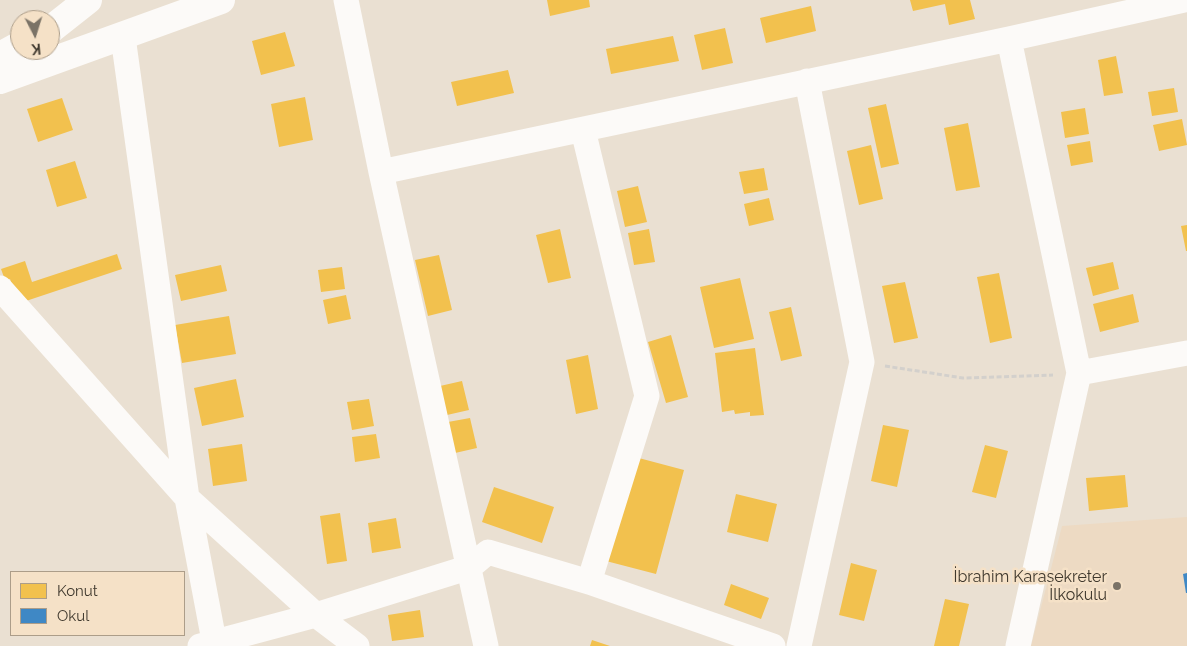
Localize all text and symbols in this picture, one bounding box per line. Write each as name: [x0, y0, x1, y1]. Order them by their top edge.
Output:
north arrow: [10, 10, 60, 60]
text: K: [31, 41, 42, 57]
place label: İbrahim Karasekreter İlkokulu: [953, 567, 1107, 605]
legend: [10, 571, 185, 636]
marker: İbrahim Karasekreter İlkokulu: [1111, 580, 1123, 592]
text: Konut: [57, 582, 98, 600]
text: Okul: [57, 607, 89, 625]

